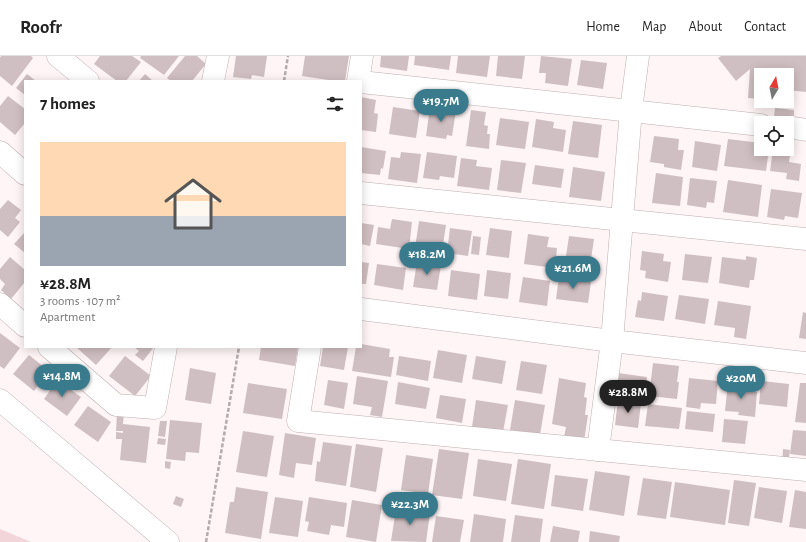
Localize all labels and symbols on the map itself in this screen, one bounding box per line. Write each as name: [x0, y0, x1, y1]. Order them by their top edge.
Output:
north arrow: [754, 68, 794, 108]
pin: ¥19.7M: [408, 89, 474, 123]
pin: ¥18.2M: [394, 242, 460, 276]
pin: ¥21.6M: [540, 256, 606, 290]
pin: ¥14.8M: [29, 364, 95, 398]
pin: ¥20M: [717, 366, 765, 400]
pin: ¥28.8M: [595, 380, 661, 414]
pin: ¥22.3M: [377, 492, 443, 526]

